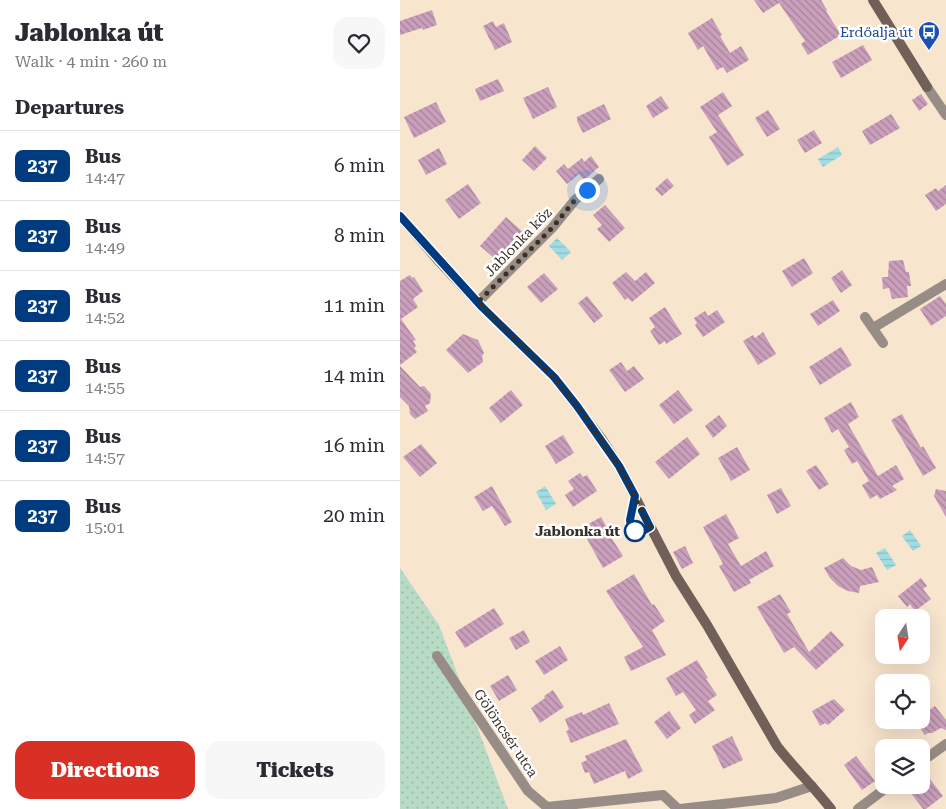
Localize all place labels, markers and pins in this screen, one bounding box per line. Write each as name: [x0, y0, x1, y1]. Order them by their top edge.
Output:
bus stop icon: Erdőalja út: [917, 20, 941, 51]
place label: Erdőalja út: [840, 24, 913, 40]
marker: Jablonka út: [624, 520, 646, 542]
place label: Jablonka út: [535, 523, 620, 539]

